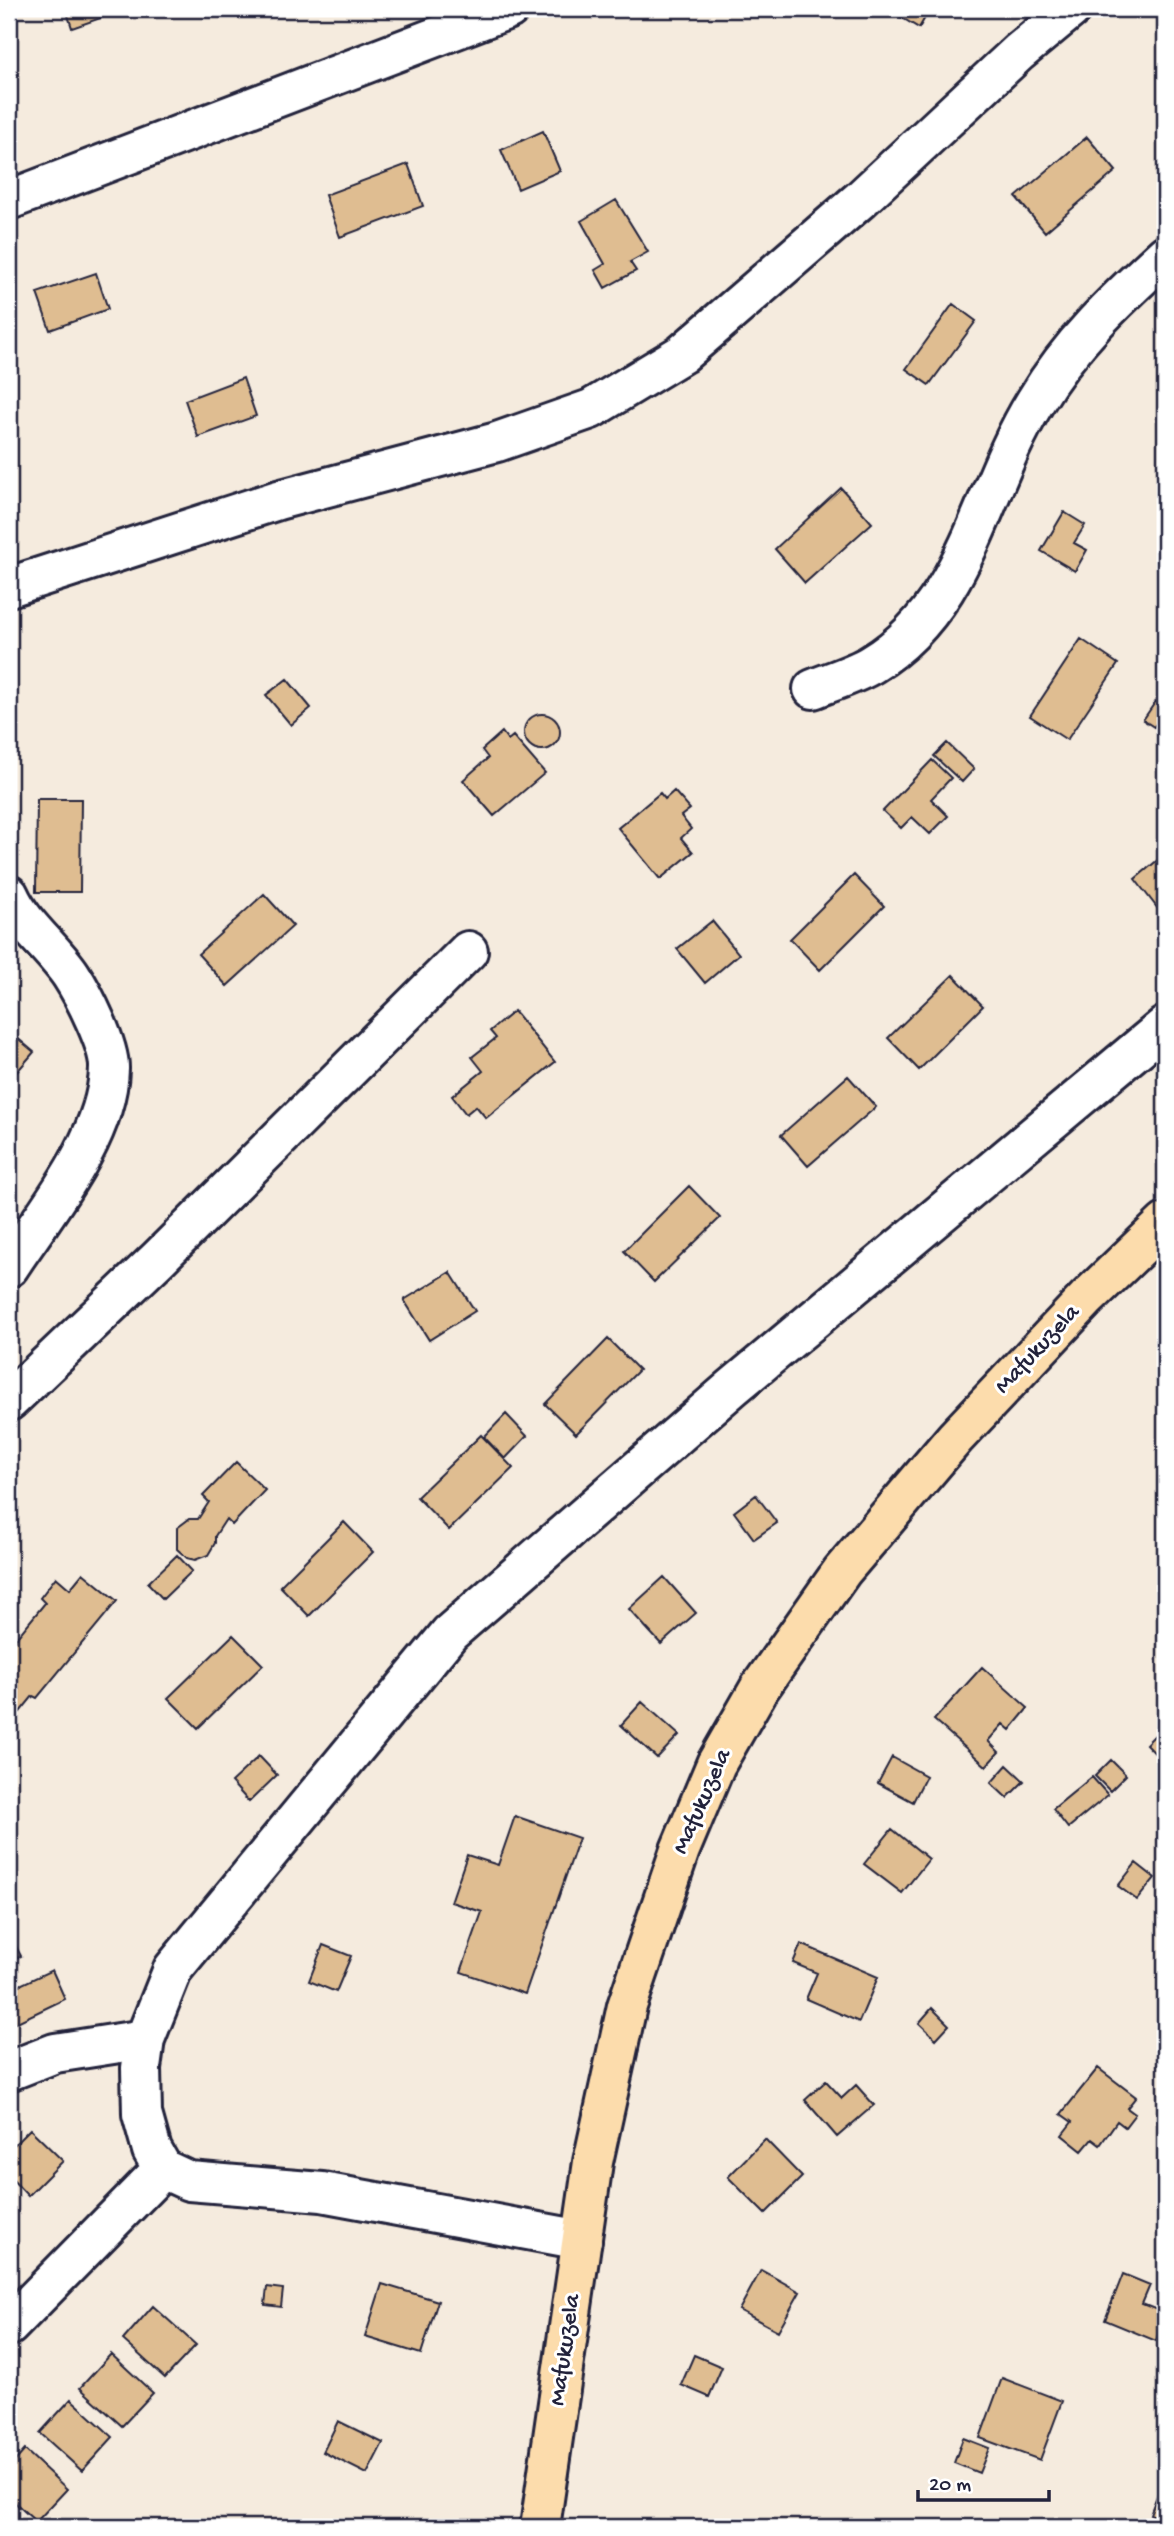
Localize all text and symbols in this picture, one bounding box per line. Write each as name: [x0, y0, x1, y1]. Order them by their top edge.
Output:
street label: Mafukuzela: [989, 1299, 1087, 1401]
street label: Mafukuzela: [667, 1744, 739, 1859]
street label: Mafukuzela: [544, 2292, 588, 2408]
scale bar: [918, 2459, 1050, 2503]
text: 20 m: [929, 2474, 971, 2499]

